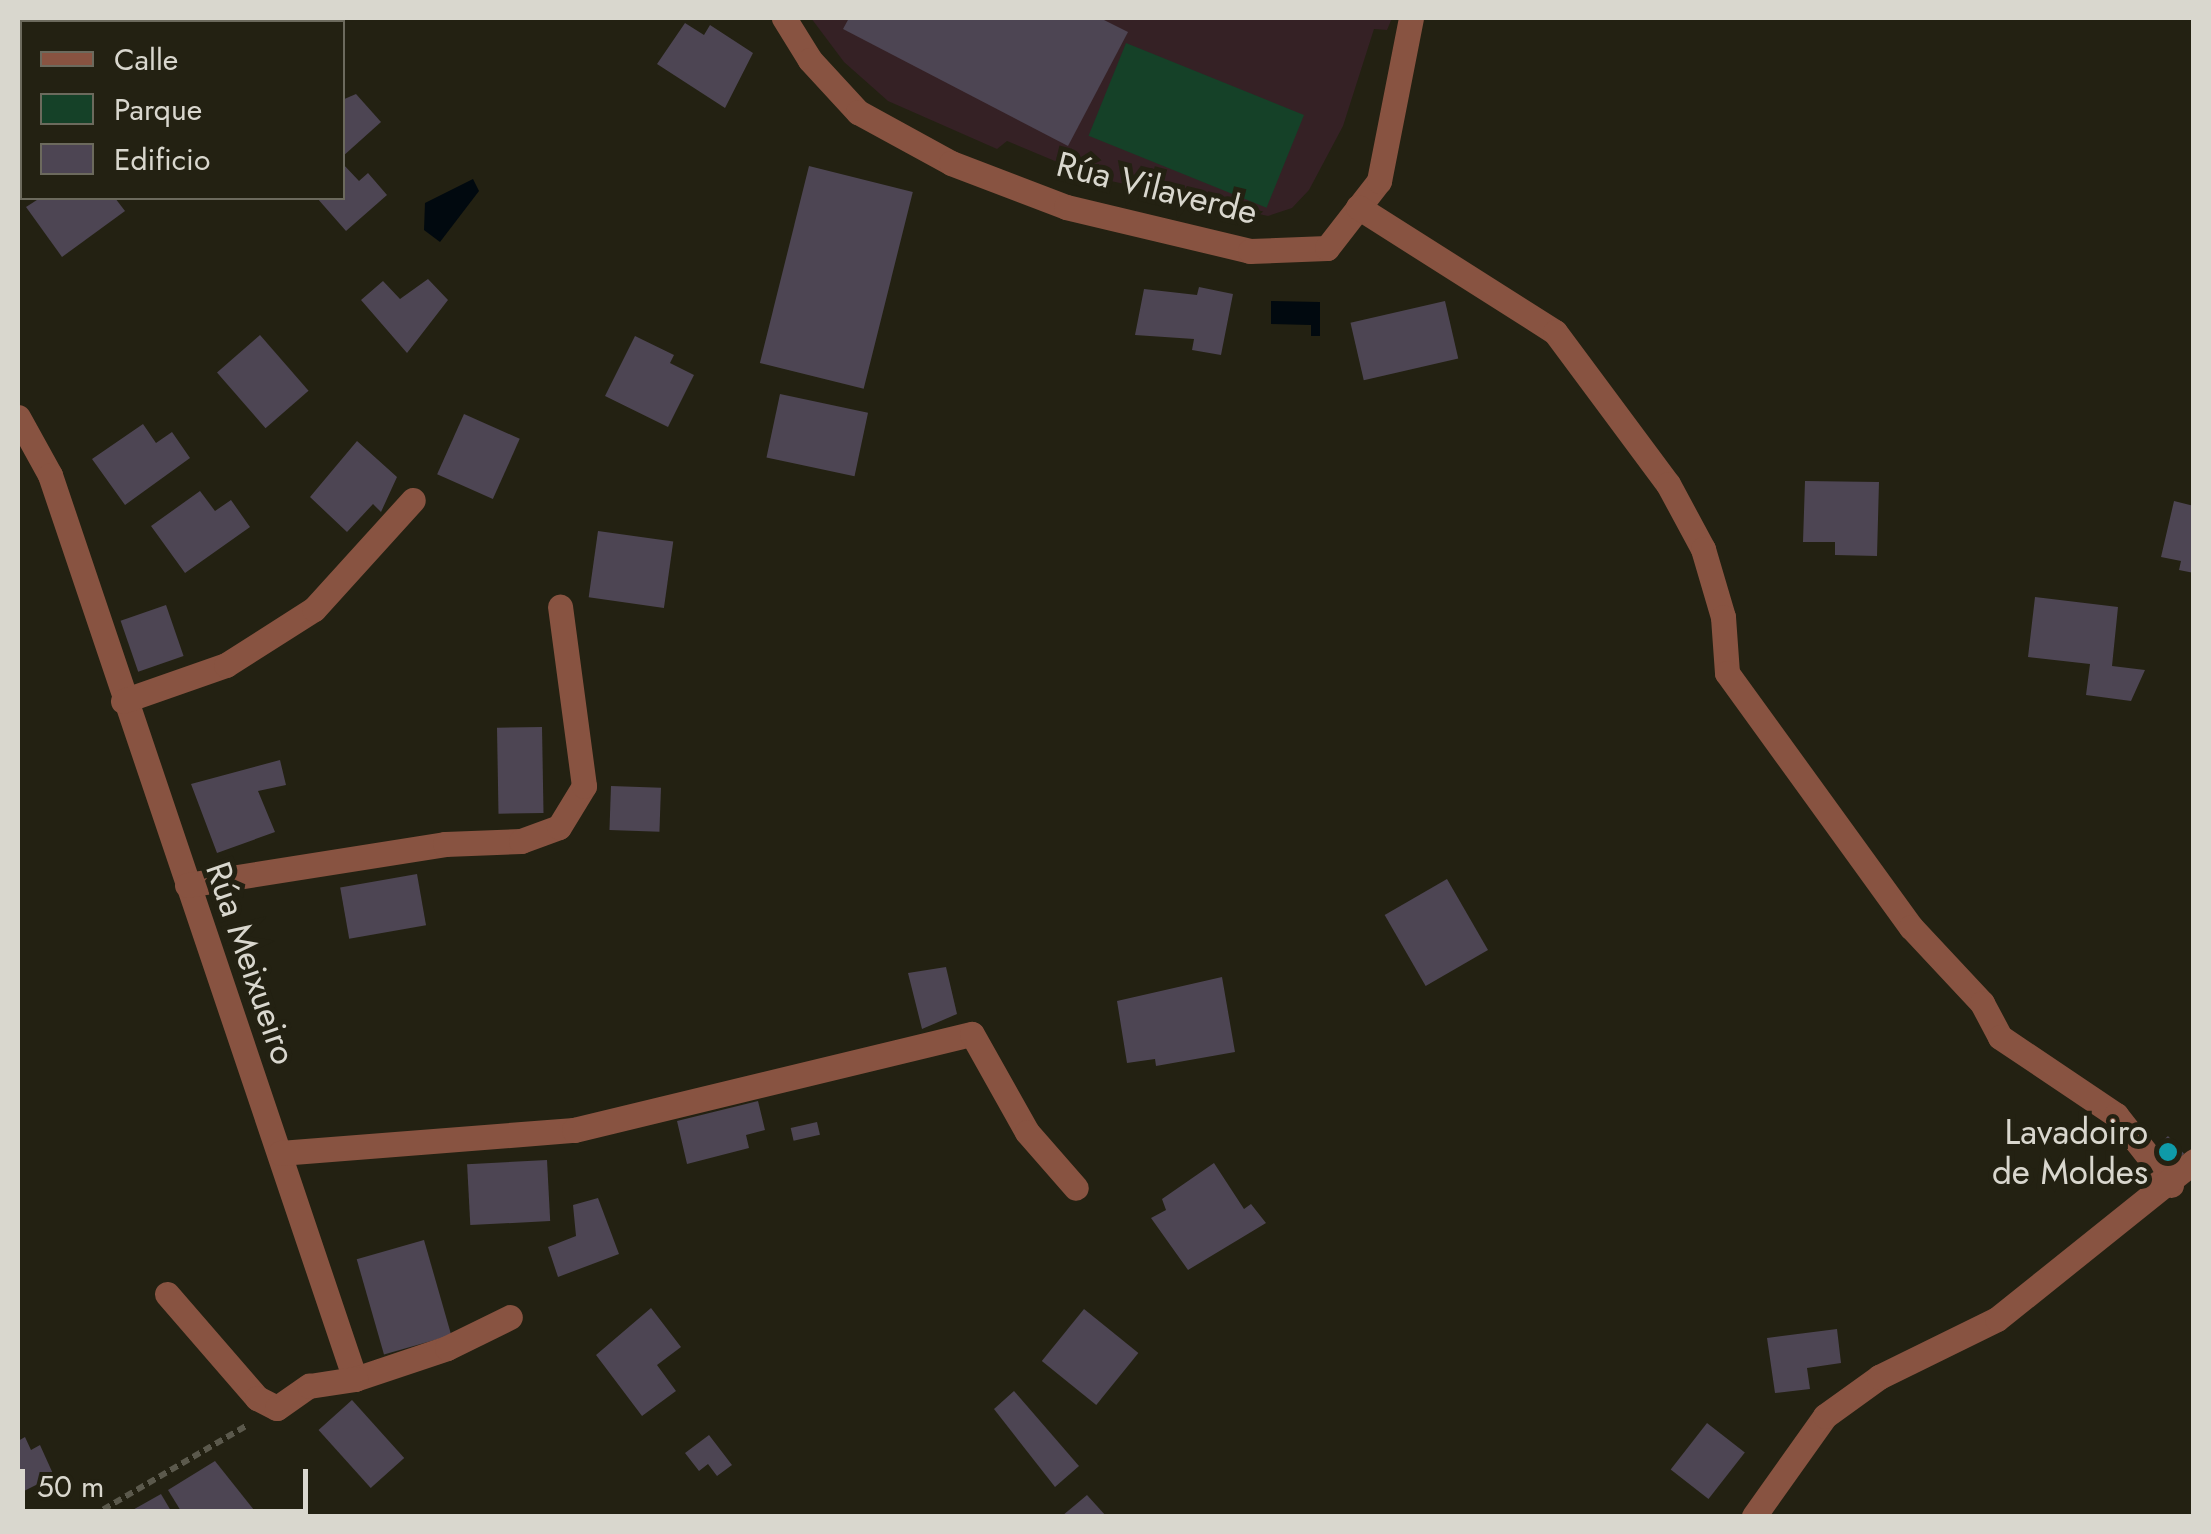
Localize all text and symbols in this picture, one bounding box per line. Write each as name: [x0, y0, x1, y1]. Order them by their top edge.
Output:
legend: [20, 20, 345, 200]
text: Calle: [114, 38, 178, 81]
text: Parque: [114, 88, 202, 131]
text: Edificio: [114, 138, 210, 181]
street label: Rúa Vilaverde: [1052, 143, 1262, 233]
street label: Rúa Meixueiro: [197, 856, 305, 1070]
place label: Lavadoiro de Moldes: [1992, 1111, 2148, 1193]
marker: Lavadoiro de Moldes: [2157, 1141, 2179, 1163]
scale bar: [25, 1449, 312, 1511]
text: 50 m: [37, 1465, 104, 1508]

